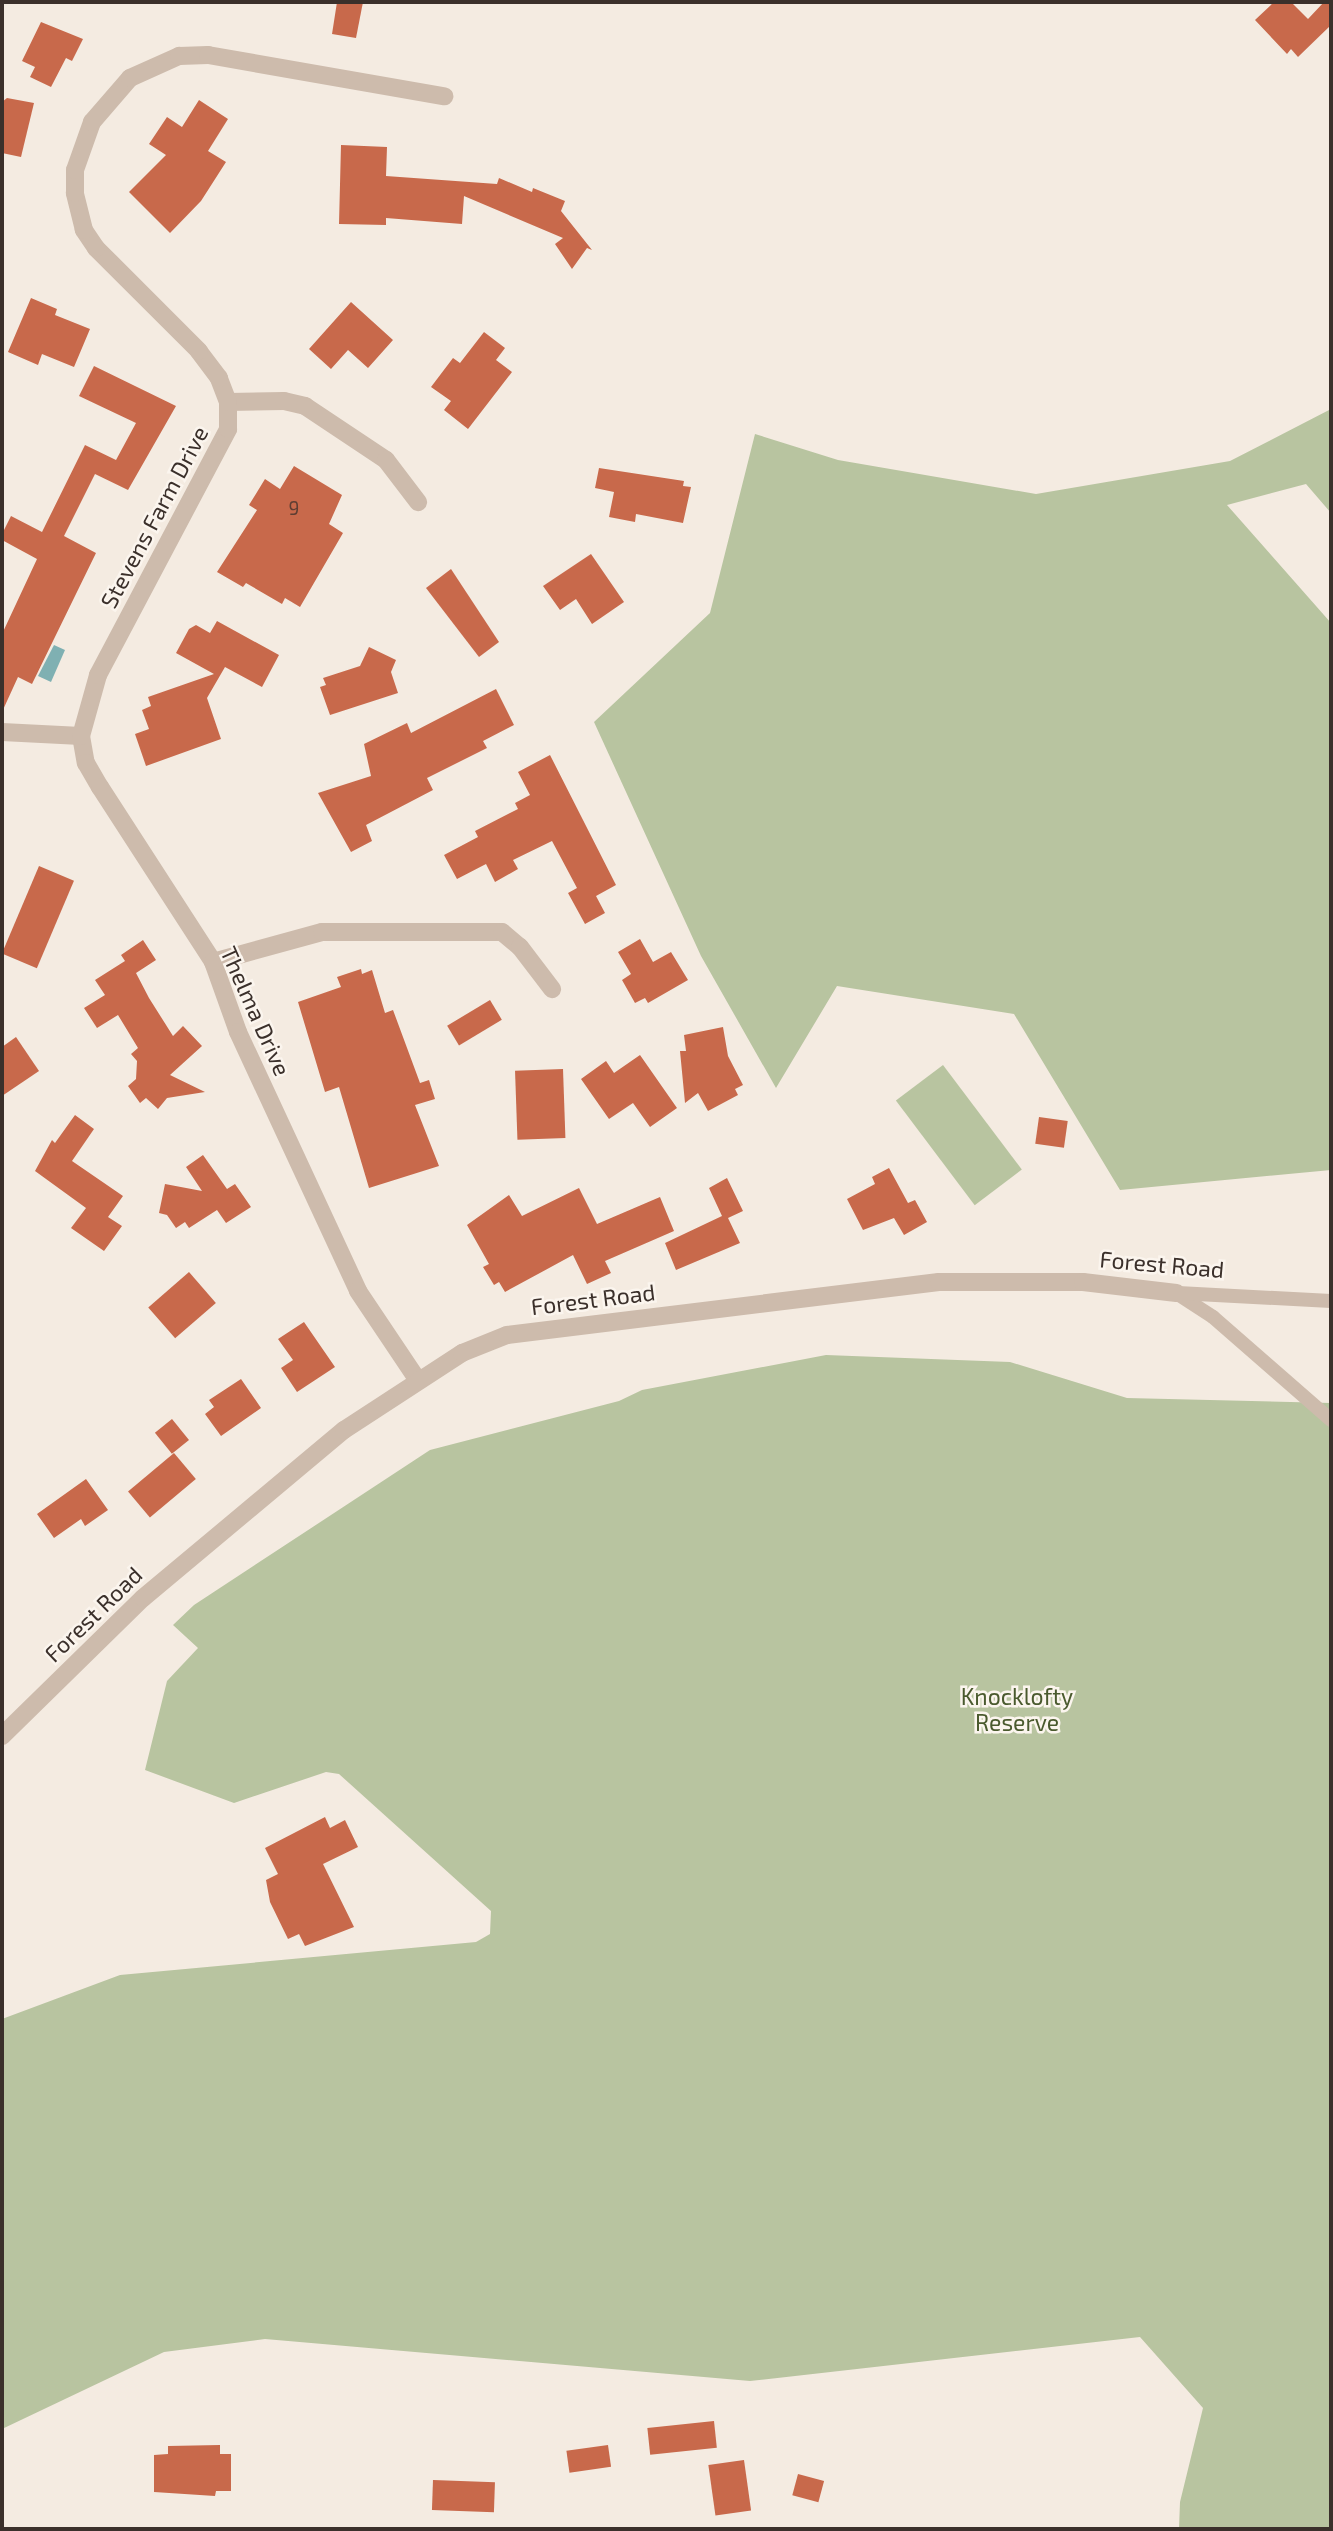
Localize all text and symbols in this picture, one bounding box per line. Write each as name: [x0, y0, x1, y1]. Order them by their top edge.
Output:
street label: Stevens Farm Drive: [94, 421, 214, 613]
house number: 9: [289, 497, 299, 519]
street label: Thelma Drive: [215, 942, 297, 1080]
street label: Forest Road: [1099, 1245, 1225, 1283]
street label: Forest Road: [529, 1278, 657, 1320]
street label: Forest Road: [38, 1561, 148, 1667]
park label: Knocklofty Reserve: [961, 1682, 1073, 1736]

